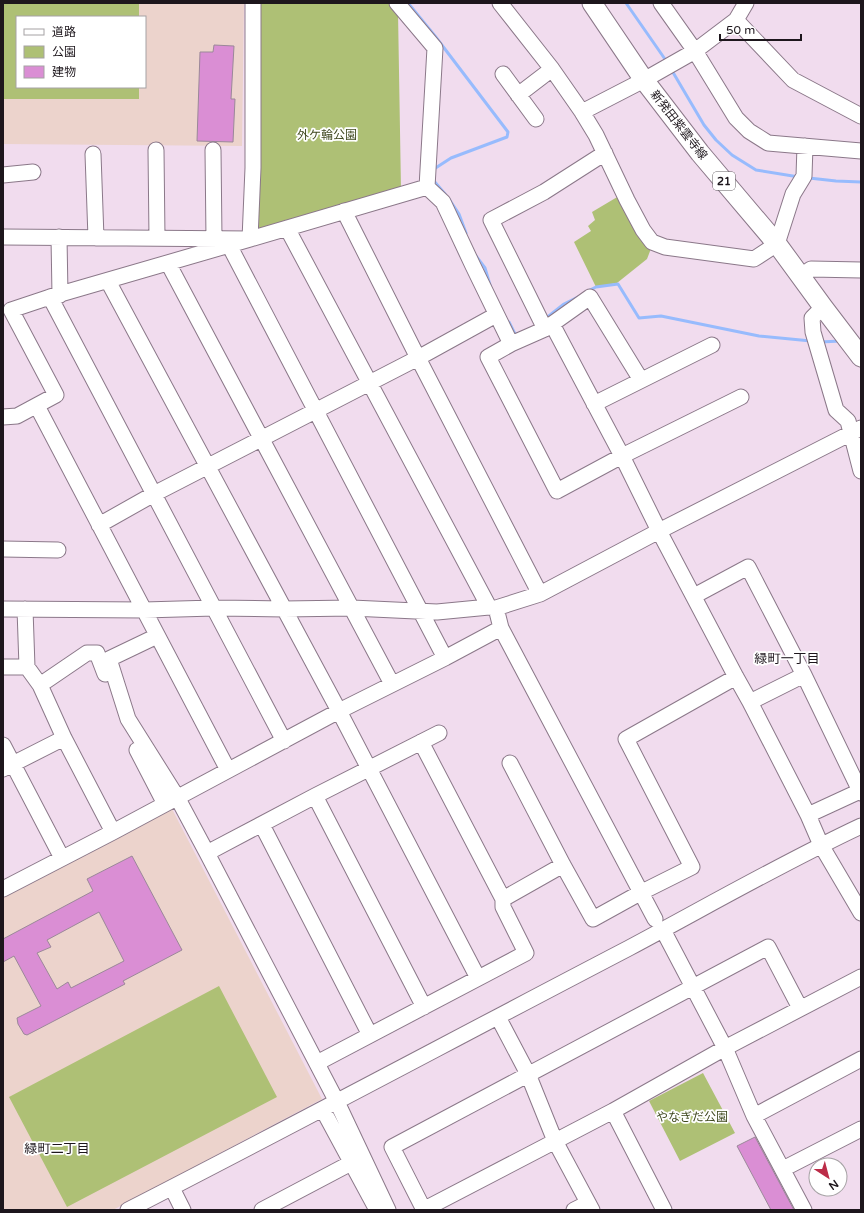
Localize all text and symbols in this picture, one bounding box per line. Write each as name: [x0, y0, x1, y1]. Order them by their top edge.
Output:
legend: [16, 16, 146, 88]
scale bar: [720, 16, 801, 42]
text: 50 m: [726, 23, 755, 37]
text: 道路: [52, 25, 76, 39]
text: 公園: [52, 45, 76, 59]
text: 建物: [52, 65, 76, 79]
street label: 新発田紫雲寺線: [648, 88, 710, 162]
park label: 外ケ輪公園: [297, 128, 357, 142]
road number: 21: [713, 172, 735, 190]
district label: 緑町一丁目: [754, 651, 820, 667]
park label: やなぎだ公園: [656, 1110, 728, 1124]
district label: 緑町二丁目: [24, 1141, 90, 1157]
north arrow: [808, 1157, 848, 1197]
text: N: [826, 1177, 841, 1193]

